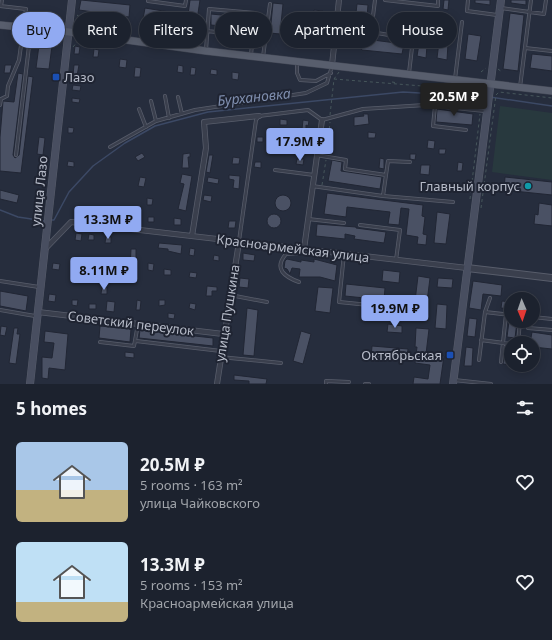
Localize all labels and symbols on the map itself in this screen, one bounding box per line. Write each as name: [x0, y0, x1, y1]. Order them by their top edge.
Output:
place label: Лазо: [64, 68, 95, 86]
marker: Лазо: [51, 72, 61, 82]
water label: Бурхановка: [216, 83, 292, 110]
pin: 20.5M ₽: [417, 83, 491, 117]
pin: 17.9M ₽: [263, 128, 337, 162]
street label: улица Лазо: [26, 155, 52, 227]
place label: Главный корпус: [419, 177, 520, 195]
marker: Главный корпус: [523, 181, 533, 191]
pin: 13.3M ₽: [71, 206, 145, 240]
street label: Красноармейская улица: [216, 230, 370, 266]
pin: 8.11M ₽: [67, 257, 141, 291]
street label: улица Пушкина: [210, 263, 244, 363]
north arrow: [504, 292, 540, 328]
pin: 19.9M ₽: [358, 295, 432, 329]
street label: Советский переулок: [67, 306, 195, 340]
place label: Октябрьская: [361, 346, 442, 364]
marker: Октябрьская: [445, 350, 455, 360]

